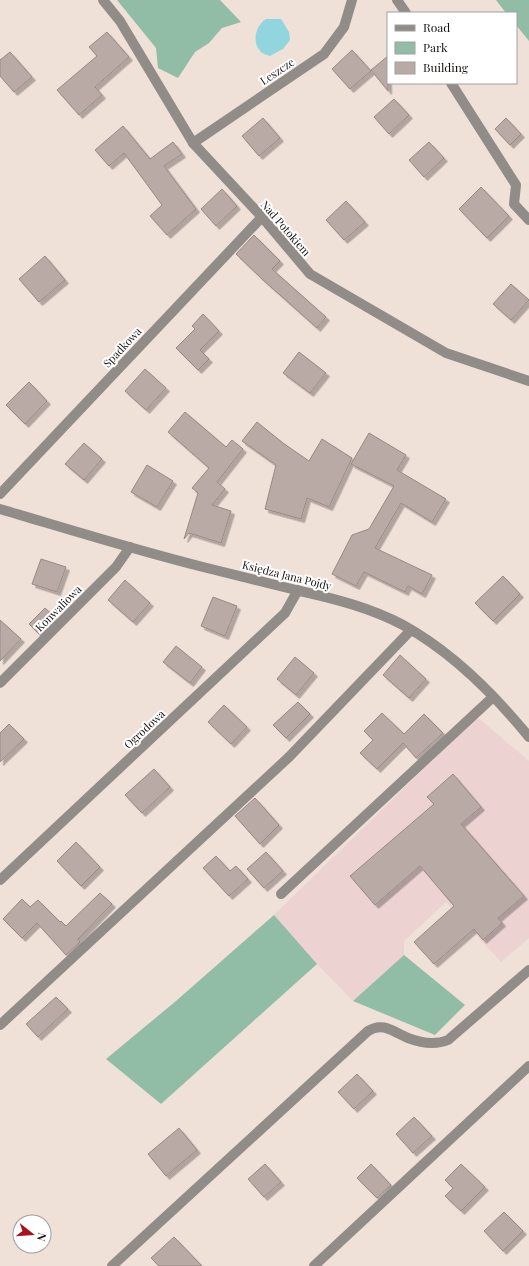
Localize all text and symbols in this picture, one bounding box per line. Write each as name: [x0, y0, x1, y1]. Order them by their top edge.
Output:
legend: [387, 12, 517, 84]
text: Road: [423, 19, 450, 35]
text: Park: [423, 39, 448, 55]
street label: Leszcze: [257, 54, 297, 88]
text: Building: [423, 59, 469, 75]
street label: Nad Potokiem: [258, 197, 314, 259]
street label: Spadkowa: [100, 323, 145, 370]
street label: Księdza Jana Pojdy: [241, 557, 334, 593]
street label: Konwaliowa: [32, 581, 85, 634]
street label: Ogrodowa: [120, 706, 168, 752]
north arrow: [12, 1214, 52, 1254]
text: N: [34, 1231, 50, 1243]

